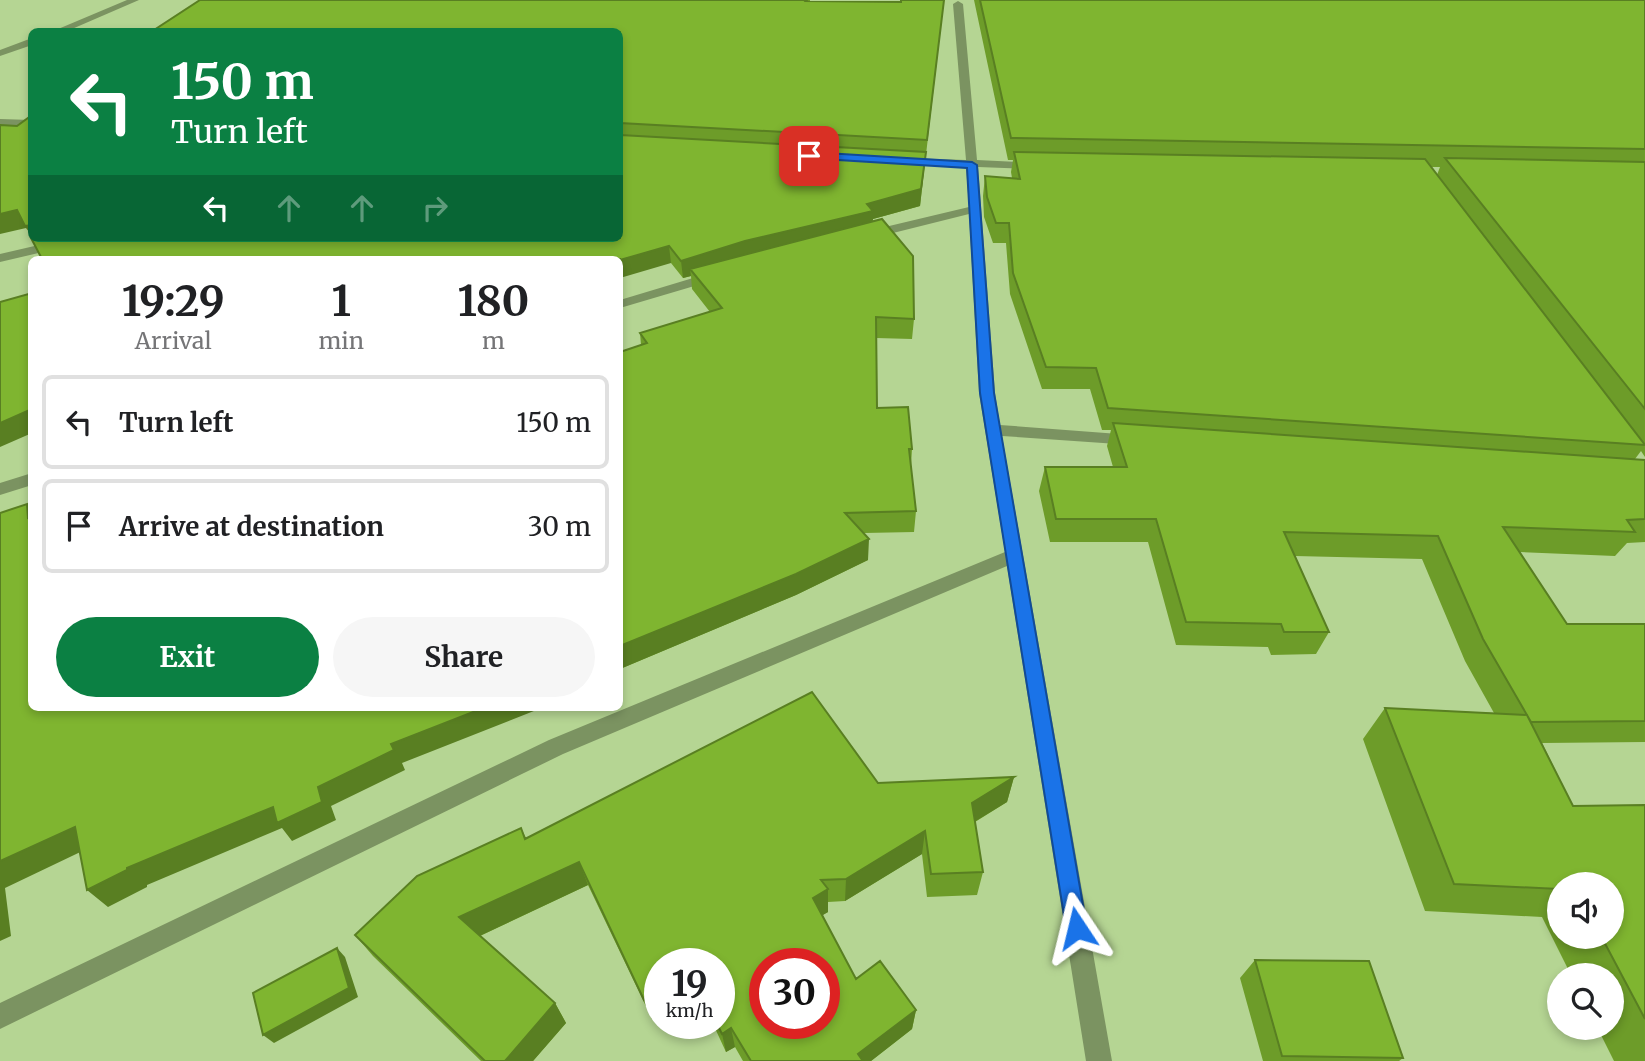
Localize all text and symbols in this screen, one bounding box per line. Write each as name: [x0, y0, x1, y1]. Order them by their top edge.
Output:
text: 150 m: [171, 51, 314, 112]
icon: left: [56, 56, 147, 147]
text: Turn left: [171, 112, 308, 152]
pin: [779, 126, 839, 186]
icon: arrive: [790, 137, 828, 175]
icon: left: [197, 189, 235, 227]
icon: ahead: [270, 189, 308, 227]
icon: ahead: [343, 189, 381, 227]
icon: right: [416, 189, 454, 227]
text: 19:29: [122, 275, 225, 327]
text: 1: [331, 275, 351, 327]
text: 180: [458, 275, 529, 327]
text: Arrival: [135, 326, 212, 355]
text: min: [318, 326, 364, 355]
text: m: [482, 326, 505, 355]
icon: left: [60, 403, 98, 441]
text: Turn left: [119, 406, 233, 439]
text: 150 m: [517, 406, 591, 439]
icon: arrive: [60, 507, 98, 545]
text: Arrive at destination: [119, 510, 384, 543]
text: 30 m: [528, 510, 591, 543]
button: Exit: [56, 617, 319, 697]
button: Share: [333, 617, 595, 697]
map controls: [1547, 872, 1624, 1040]
button: sound: [1547, 872, 1624, 949]
position arrow: [1040, 891, 1114, 965]
speed limit sign: 30: [749, 948, 840, 1039]
text: 19: [671, 962, 708, 1006]
button: search: [1547, 963, 1624, 1040]
text: km/h: [666, 999, 713, 1022]

